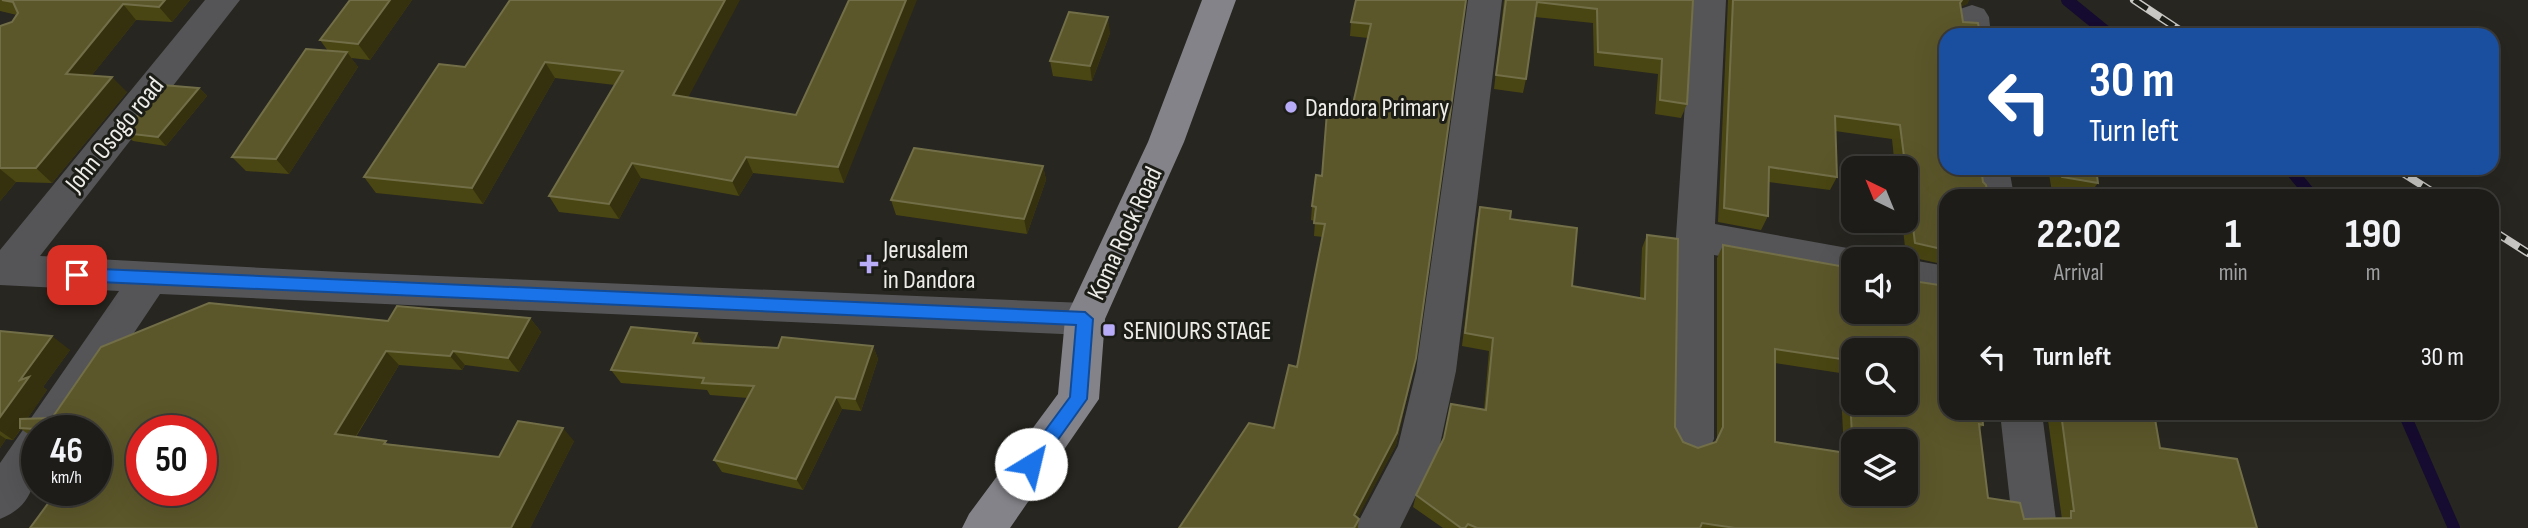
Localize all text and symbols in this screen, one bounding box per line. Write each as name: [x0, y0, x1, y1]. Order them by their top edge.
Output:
text: 30 m: [2089, 52, 2174, 111]
icon: left: [1974, 56, 2065, 147]
street label: John Osogo road: [59, 71, 171, 200]
place label: Dandora Primary: [1305, 93, 1449, 124]
marker: Dandora Primary: [1283, 99, 1299, 115]
text: Turn left: [2089, 112, 2179, 151]
north arrow: [1841, 156, 1918, 233]
map controls: [1841, 156, 1918, 506]
street label: Koma Rock Road: [1081, 162, 1170, 305]
text: 22:02: [2037, 209, 2121, 260]
text: 1: [2225, 209, 2241, 260]
text: 190: [2345, 209, 2401, 260]
place label: Jerusalem in Dandora: [882, 235, 976, 296]
pin: [47, 245, 107, 305]
button: sound: [1841, 247, 1918, 324]
icon: arrive: [58, 256, 96, 294]
marker: Jerusalem in Dandora: [861, 256, 877, 272]
text: Arrival: [2054, 259, 2104, 287]
text: min: [2219, 259, 2248, 287]
text: m: [2366, 259, 2381, 287]
place label: SENIOURS STAGE: [1123, 316, 1271, 347]
marker: SENIOURS STAGE: [1101, 322, 1117, 338]
button: search: [1841, 338, 1918, 415]
icon: left: [1974, 338, 2012, 376]
text: Turn left: [2033, 342, 2111, 373]
text: 30 m: [2421, 342, 2464, 373]
speed limit sign: 50: [126, 415, 217, 506]
position arrow: [994, 427, 1068, 501]
button: layers: [1841, 429, 1918, 506]
text: 46: [50, 430, 83, 473]
text: km/h: [51, 467, 82, 488]

